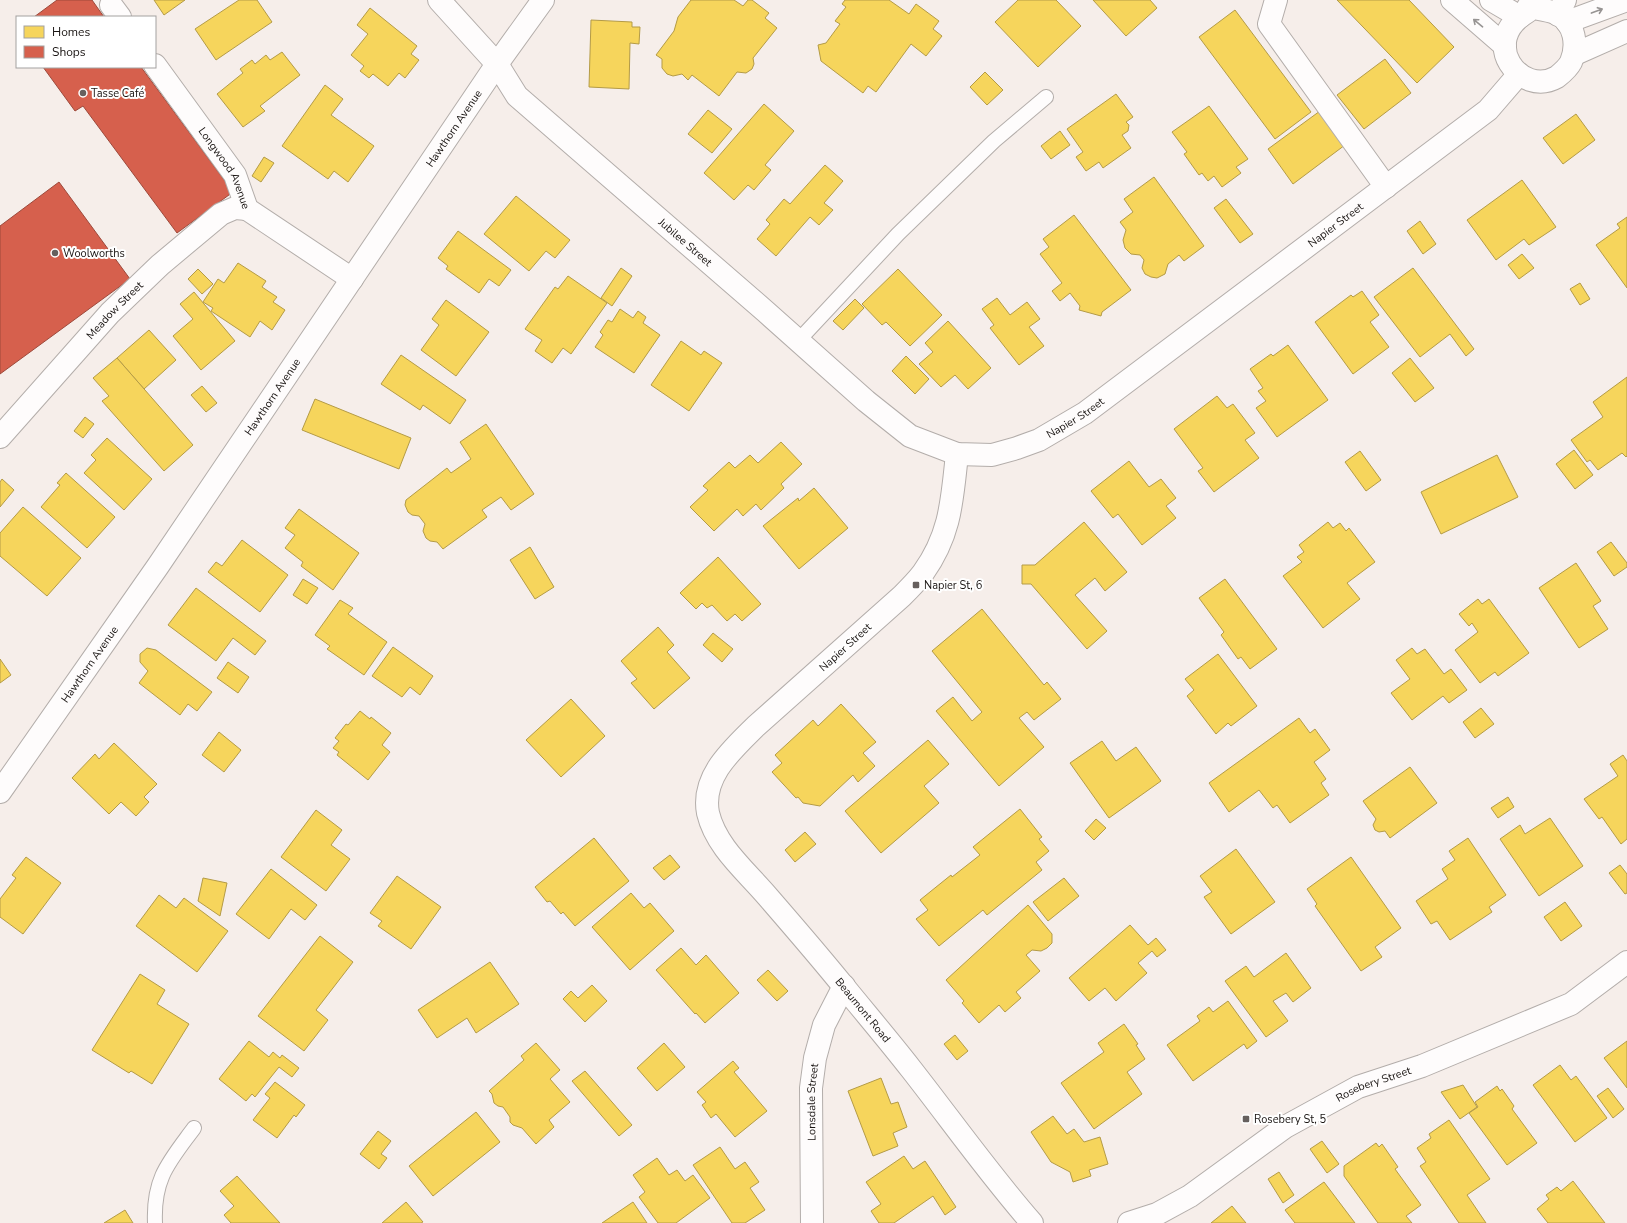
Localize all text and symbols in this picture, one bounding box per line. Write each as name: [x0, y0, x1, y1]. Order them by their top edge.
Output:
one-way arrow: [1590, 7, 1603, 14]
legend: [16, 16, 156, 68]
one-way arrow: [1473, 18, 1483, 28]
text: Homes: [52, 24, 90, 40]
text: Shops: [52, 44, 86, 60]
place label: Tasse Café: [91, 86, 144, 101]
street label: Hawthorn Avenue: [423, 87, 486, 170]
marker: Tasse Café: [78, 88, 88, 98]
street label: Longwood Avenue: [195, 124, 253, 211]
street label: Napier Street: [1305, 199, 1366, 251]
street label: Jubilee Street: [654, 214, 715, 270]
place label: Woolworths: [63, 246, 125, 261]
marker: Woolworths: [50, 248, 60, 258]
street label: Meadow Street: [83, 278, 147, 343]
street label: Hawthorn Avenue: [241, 355, 304, 439]
street label: Napier Street: [1044, 394, 1107, 442]
place label: Napier St, 6: [924, 578, 983, 593]
marker: Napier St, 6: [911, 580, 921, 590]
street label: Napier Street: [816, 620, 875, 675]
street label: Hawthorn Avenue: [58, 623, 122, 706]
street label: Beaumont Road: [832, 975, 894, 1046]
street label: Lonsdale Street: [804, 1062, 822, 1141]
street label: Rosebery Street: [1333, 1063, 1413, 1106]
place label: Rosebery St, 5: [1254, 1112, 1327, 1127]
marker: Rosebery St, 5: [1241, 1114, 1251, 1124]

